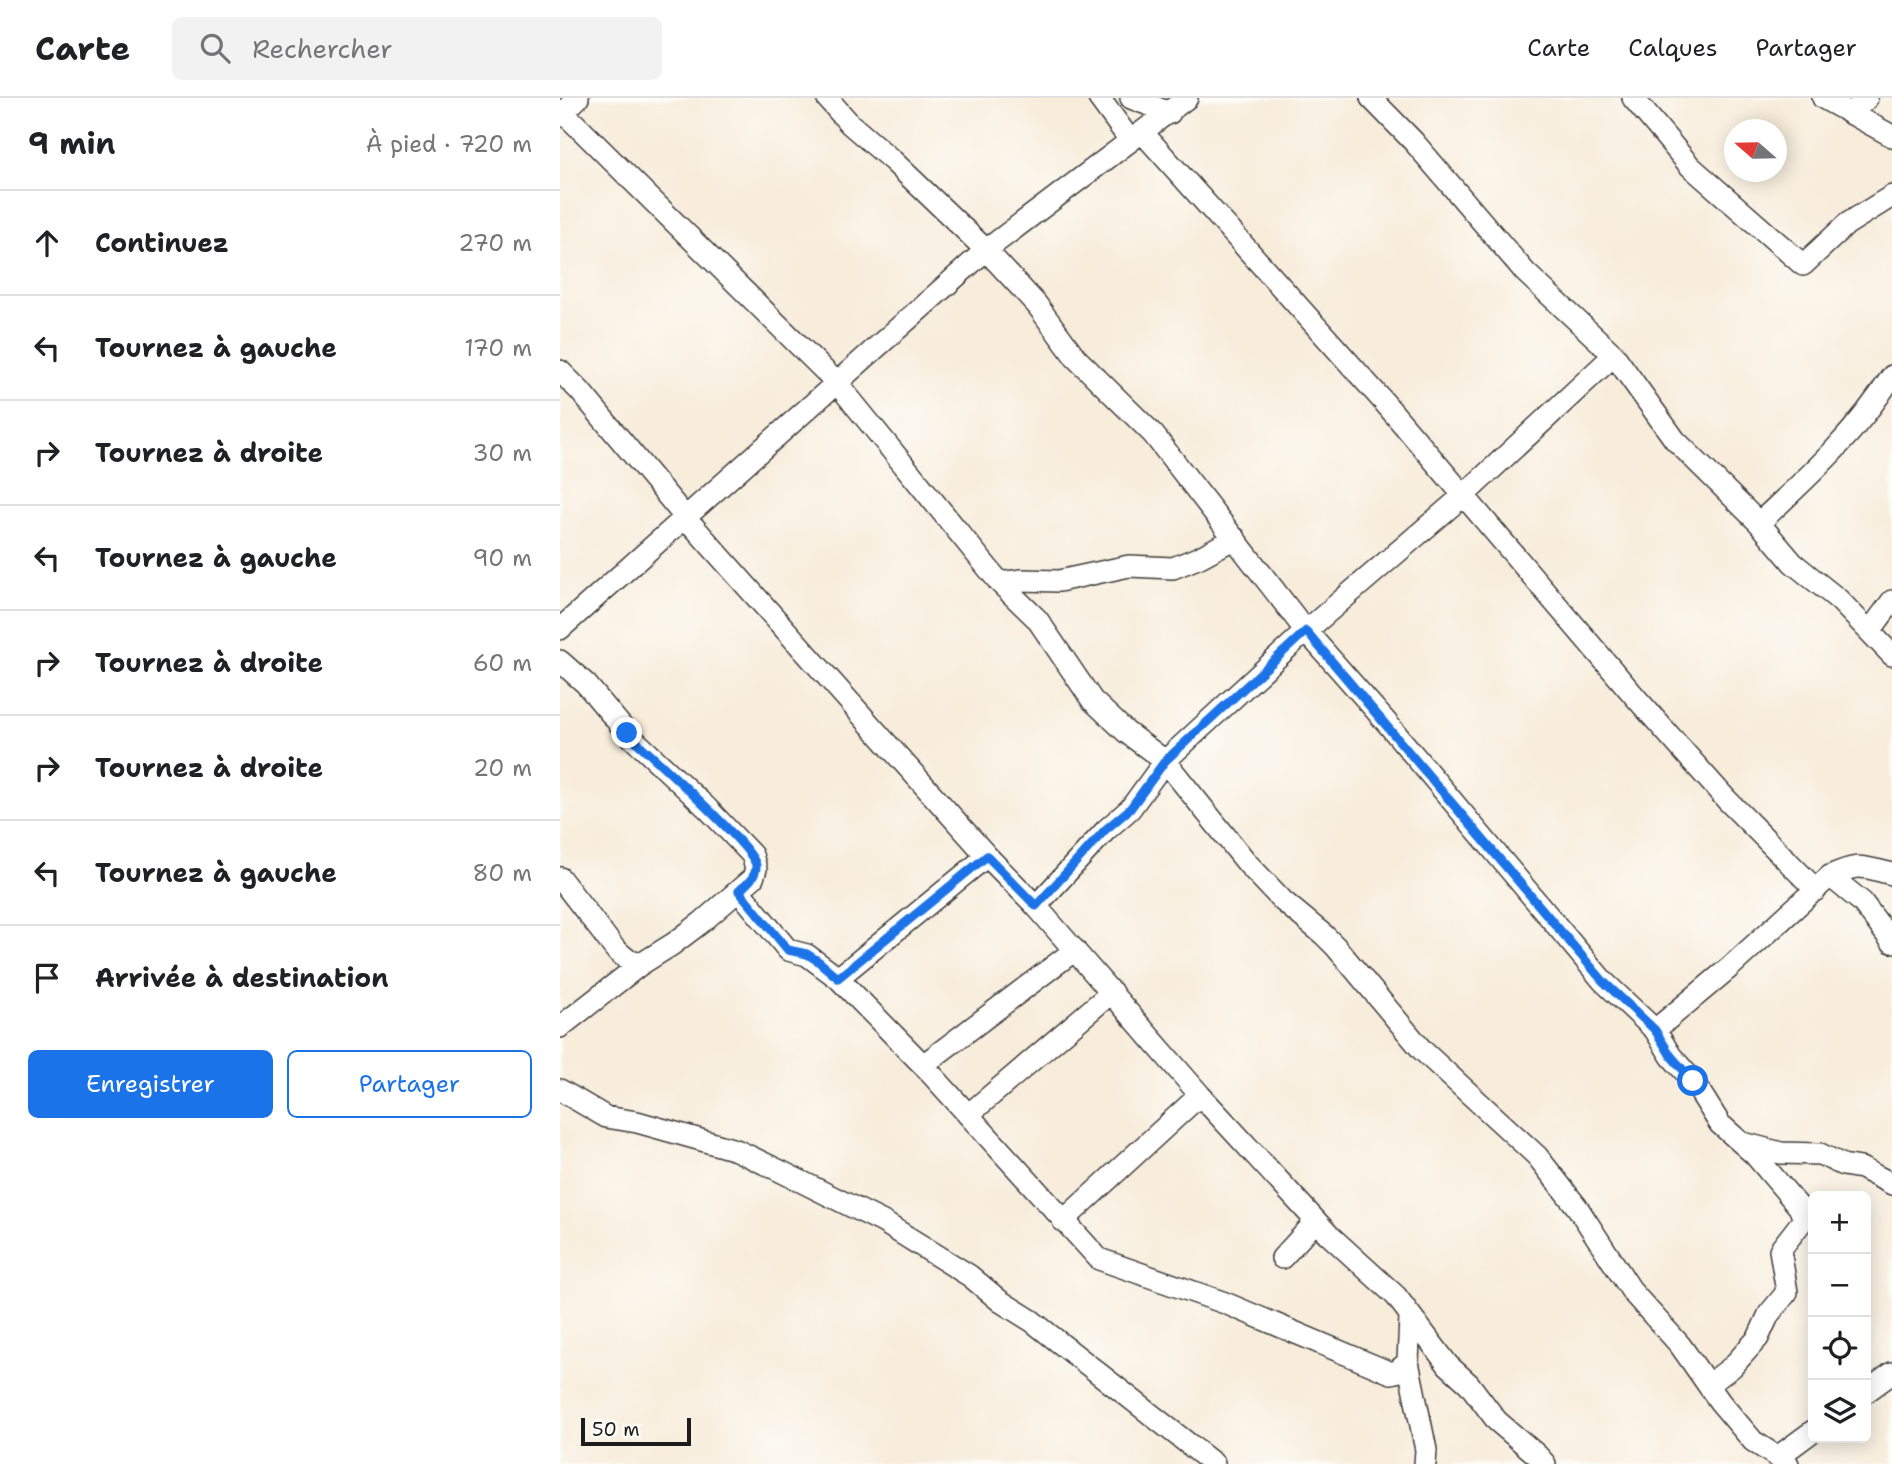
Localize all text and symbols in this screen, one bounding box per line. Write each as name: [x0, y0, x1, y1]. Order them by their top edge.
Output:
search box: [172, 17, 662, 80]
text: Carte: [35, 26, 130, 71]
icon: search: [196, 29, 234, 67]
text: Rechercher: [252, 31, 393, 66]
text: Carte: [1527, 32, 1590, 64]
text: Calques: [1628, 32, 1718, 64]
text: Partager: [1756, 32, 1857, 64]
north arrow: [1724, 119, 1787, 182]
text: 9 min: [28, 123, 115, 164]
text: À pied · 720 m: [366, 129, 532, 159]
icon: ahead: [28, 224, 66, 262]
text: Continuez: [95, 225, 229, 260]
text: 270 m: [458, 228, 532, 258]
icon: left: [28, 329, 66, 367]
text: Tournez à gauche: [95, 330, 337, 365]
text: 170 m: [464, 333, 532, 363]
icon: right: [28, 434, 66, 472]
text: Tournez à droite: [95, 435, 323, 470]
text: 30 m: [473, 438, 532, 468]
icon: left: [28, 539, 66, 577]
text: Tournez à gauche: [95, 540, 337, 575]
text: 90 m: [472, 543, 532, 573]
icon: right: [28, 644, 66, 682]
text: Tournez à droite: [95, 645, 323, 680]
text: 60 m: [473, 648, 532, 678]
route end: [611, 717, 642, 748]
icon: right: [28, 749, 66, 787]
text: Tournez à droite: [95, 750, 323, 785]
text: 20 m: [473, 753, 532, 783]
icon: left: [28, 854, 66, 892]
text: Tournez à gauche: [95, 855, 337, 890]
text: 80 m: [473, 858, 532, 888]
icon: arrive: [28, 959, 66, 997]
text: Arrivée à destination: [95, 960, 389, 995]
button: Enregistrer: [28, 1050, 273, 1118]
button: Partager: [287, 1050, 532, 1118]
route start: [1677, 1065, 1708, 1096]
map controls: [1808, 1191, 1871, 1443]
button: +: [1808, 1191, 1871, 1254]
button: −: [1808, 1254, 1871, 1317]
button: locate: [1808, 1317, 1871, 1380]
button: layers: [1808, 1380, 1871, 1443]
scale bar: [581, 1415, 691, 1447]
text: 50 m: [592, 1417, 640, 1442]

